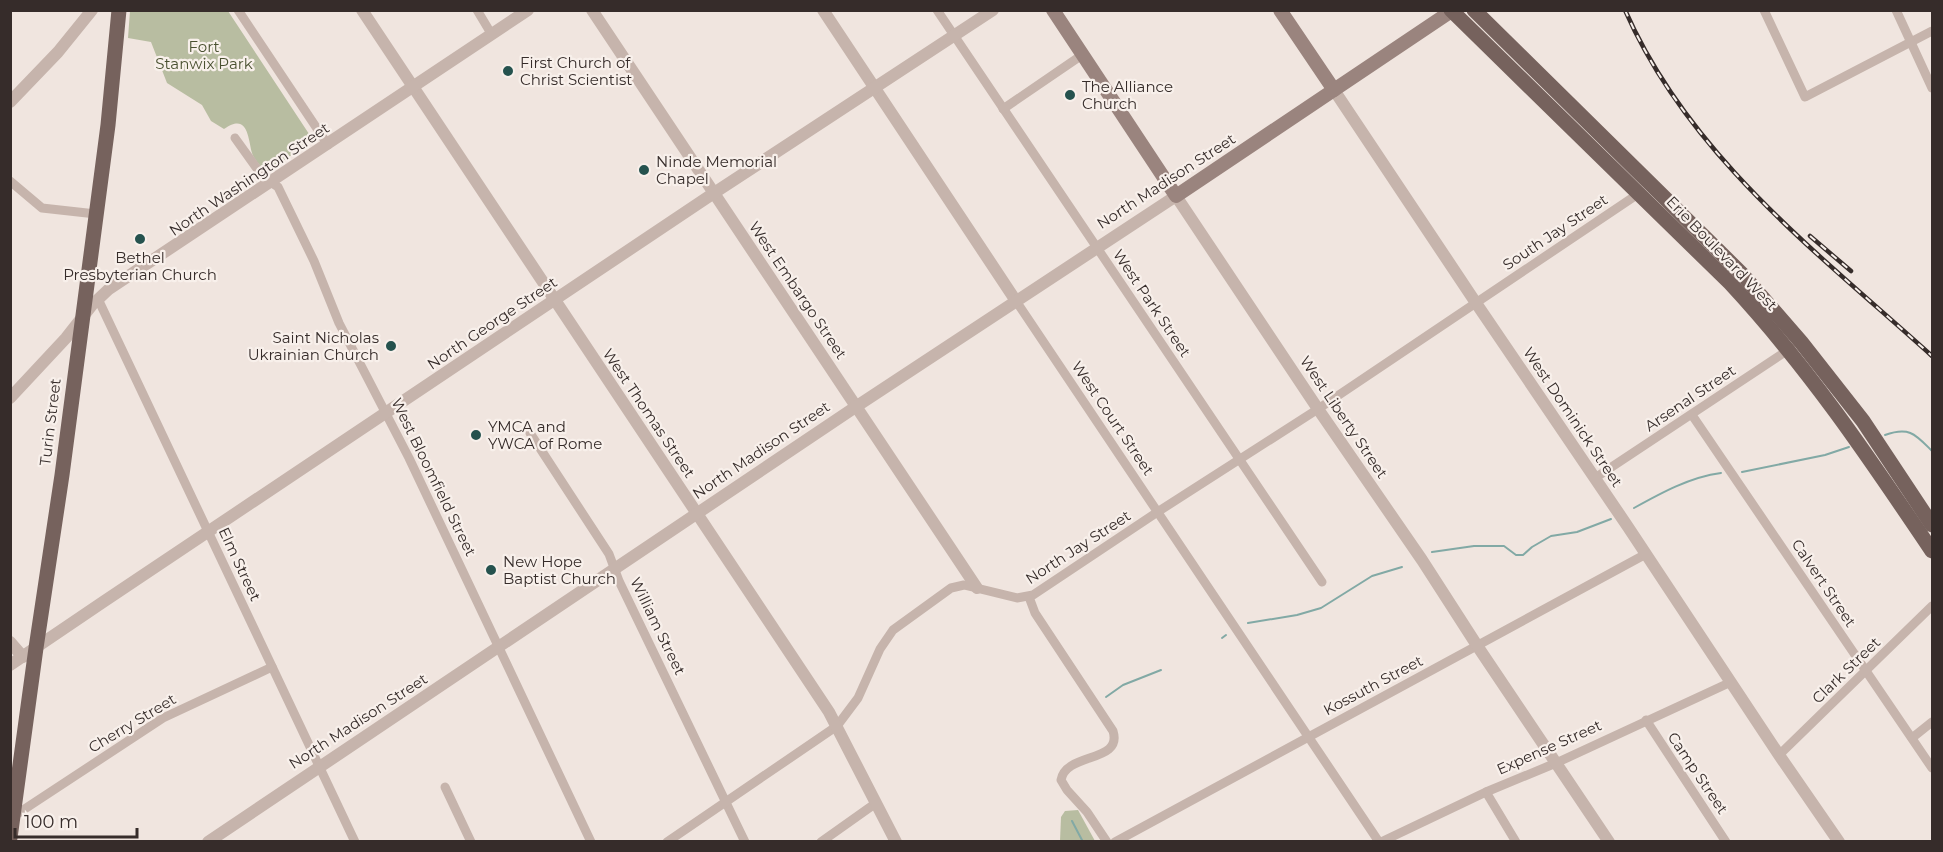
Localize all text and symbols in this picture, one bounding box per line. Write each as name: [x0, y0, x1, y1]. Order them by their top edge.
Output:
park label: Fort Stanwix Park: [155, 37, 253, 73]
place label: First Church of Christ Scientist: [520, 53, 632, 89]
marker: First Church of Christ Scientist: [501, 64, 515, 78]
place label: The Alliance Church: [1082, 77, 1173, 113]
marker: The Alliance Church: [1063, 88, 1077, 102]
street label: North Washington Street: [165, 118, 333, 240]
street label: North Madison Street: [1093, 129, 1239, 233]
place label: Ninde Memorial Chapel: [656, 152, 777, 188]
marker: Ninde Memorial Chapel: [637, 163, 651, 177]
street label: South Jay Street: [1499, 190, 1611, 274]
street label: Erie Boulevard West: [1663, 192, 1781, 314]
street label: West Embargo Street: [745, 218, 851, 362]
marker: Bethel Presbyterian Church: [133, 232, 147, 246]
street label: West Park Street: [1109, 246, 1195, 360]
place label: Bethel Presbyterian Church: [63, 248, 217, 284]
street label: North George Street: [423, 272, 561, 374]
place label: Saint Nicholas Ukrainian Church: [248, 328, 379, 364]
marker: Saint Nicholas Ukrainian Church: [384, 339, 398, 353]
street label: West Dominick Street: [1519, 343, 1627, 491]
street label: West Thomas Street: [599, 345, 699, 481]
street label: West Liberty Street: [1296, 352, 1392, 482]
street label: West Court Street: [1068, 357, 1158, 479]
street label: Arsenal Street: [1641, 361, 1739, 435]
street label: Turin Street: [35, 377, 65, 467]
street label: West Bloomfield Street: [387, 395, 481, 559]
street label: North Madison Street: [689, 397, 833, 503]
place label: YMCA and YWCA of Rome: [488, 417, 602, 453]
marker: YMCA and YWCA of Rome: [469, 428, 483, 442]
street label: North Jay Street: [1022, 506, 1134, 588]
street label: Elm Street: [215, 524, 265, 604]
street label: Calvert Street: [1788, 535, 1860, 631]
place label: New Hope Baptist Church: [503, 552, 616, 588]
marker: New Hope Baptist Church: [484, 563, 498, 577]
street label: William Street: [626, 574, 690, 678]
street label: Clark Street: [1808, 633, 1884, 707]
street label: Kossuth Street: [1320, 651, 1426, 719]
street label: North Madison Street: [285, 669, 431, 773]
street label: Cherry Street: [85, 689, 179, 757]
street label: Expense Street: [1494, 715, 1604, 779]
street label: Camp Street: [1664, 728, 1732, 818]
scale bar: [15, 801, 136, 839]
text: 100 m: [24, 811, 78, 833]

